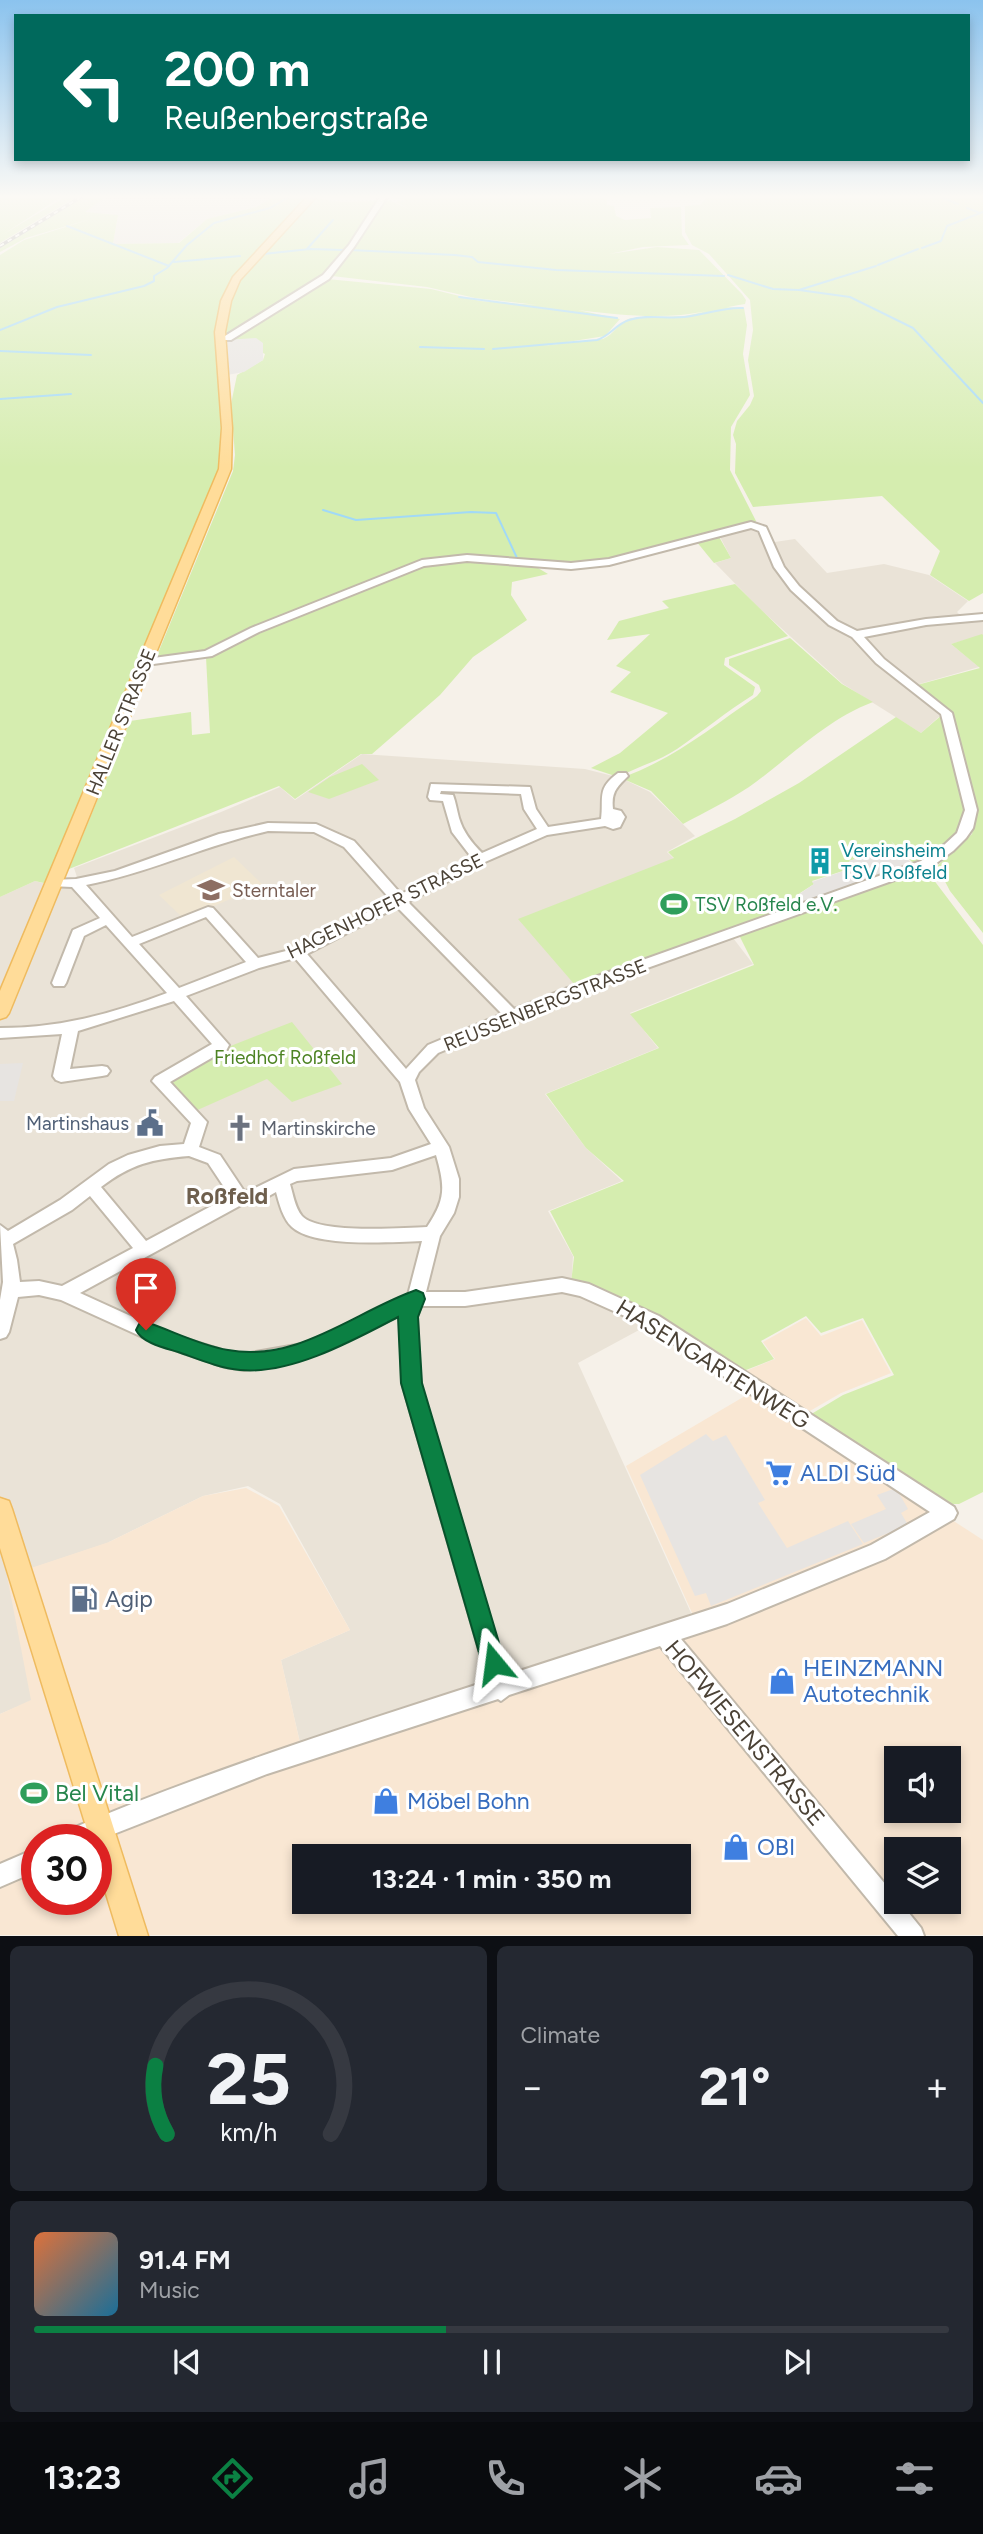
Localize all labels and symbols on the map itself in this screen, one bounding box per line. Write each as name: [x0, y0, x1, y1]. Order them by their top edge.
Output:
street label: HALLER STRASSE: [81, 645, 161, 799]
place label: Vereinsheim TSV Roßfeld: [841, 839, 947, 884]
building icon: Vereinsheim TSV Roßfeld: [805, 846, 835, 876]
street label: HAGENHOFER STRASSE: [283, 848, 487, 964]
school or university icon: Sterntaler: [196, 875, 226, 905]
place label: Sterntaler: [232, 879, 317, 902]
sports icon: TSV Roßfeld e.V.: [659, 889, 689, 919]
place label: TSV Roßfeld e.V.: [695, 893, 837, 916]
street label: REUSSENBERGSTRASSE: [440, 954, 650, 1056]
park label: Friedhof Roßfeld: [214, 1046, 356, 1069]
public building icon: Martinshaus: [135, 1108, 165, 1138]
place label: Martinshaus: [26, 1112, 129, 1135]
church icon: Martinskirche: [225, 1113, 255, 1143]
place label: Martinskirche: [261, 1117, 376, 1140]
district label: Roßfeld: [186, 1182, 268, 1210]
pin: [116, 1258, 176, 1330]
street label: HASENGARTENWEG: [611, 1293, 815, 1435]
supermarket icon: ALDI Süd: [764, 1458, 794, 1488]
place label: ALDI Süd: [800, 1459, 896, 1487]
fuel station icon: Agip: [69, 1584, 99, 1614]
place label: Agip: [105, 1585, 153, 1613]
position arrow: [457, 1626, 531, 1700]
street label: HOFWIESENSTRASSE: [659, 1634, 831, 1832]
place label: HEINZMANN Autotechnik: [803, 1654, 943, 1708]
shop icon: HEINZMANN Autotechnik: [767, 1666, 797, 1696]
sports icon: Bel Vital: [19, 1778, 49, 1808]
place label: Bel Vital: [55, 1779, 139, 1807]
shop icon: Möbel Bohn: [371, 1786, 401, 1816]
place label: Möbel Bohn: [407, 1787, 530, 1815]
speed limit sign: 30: [21, 1824, 112, 1915]
shop icon: OBI: [721, 1832, 751, 1862]
place label: OBI: [757, 1833, 795, 1861]

